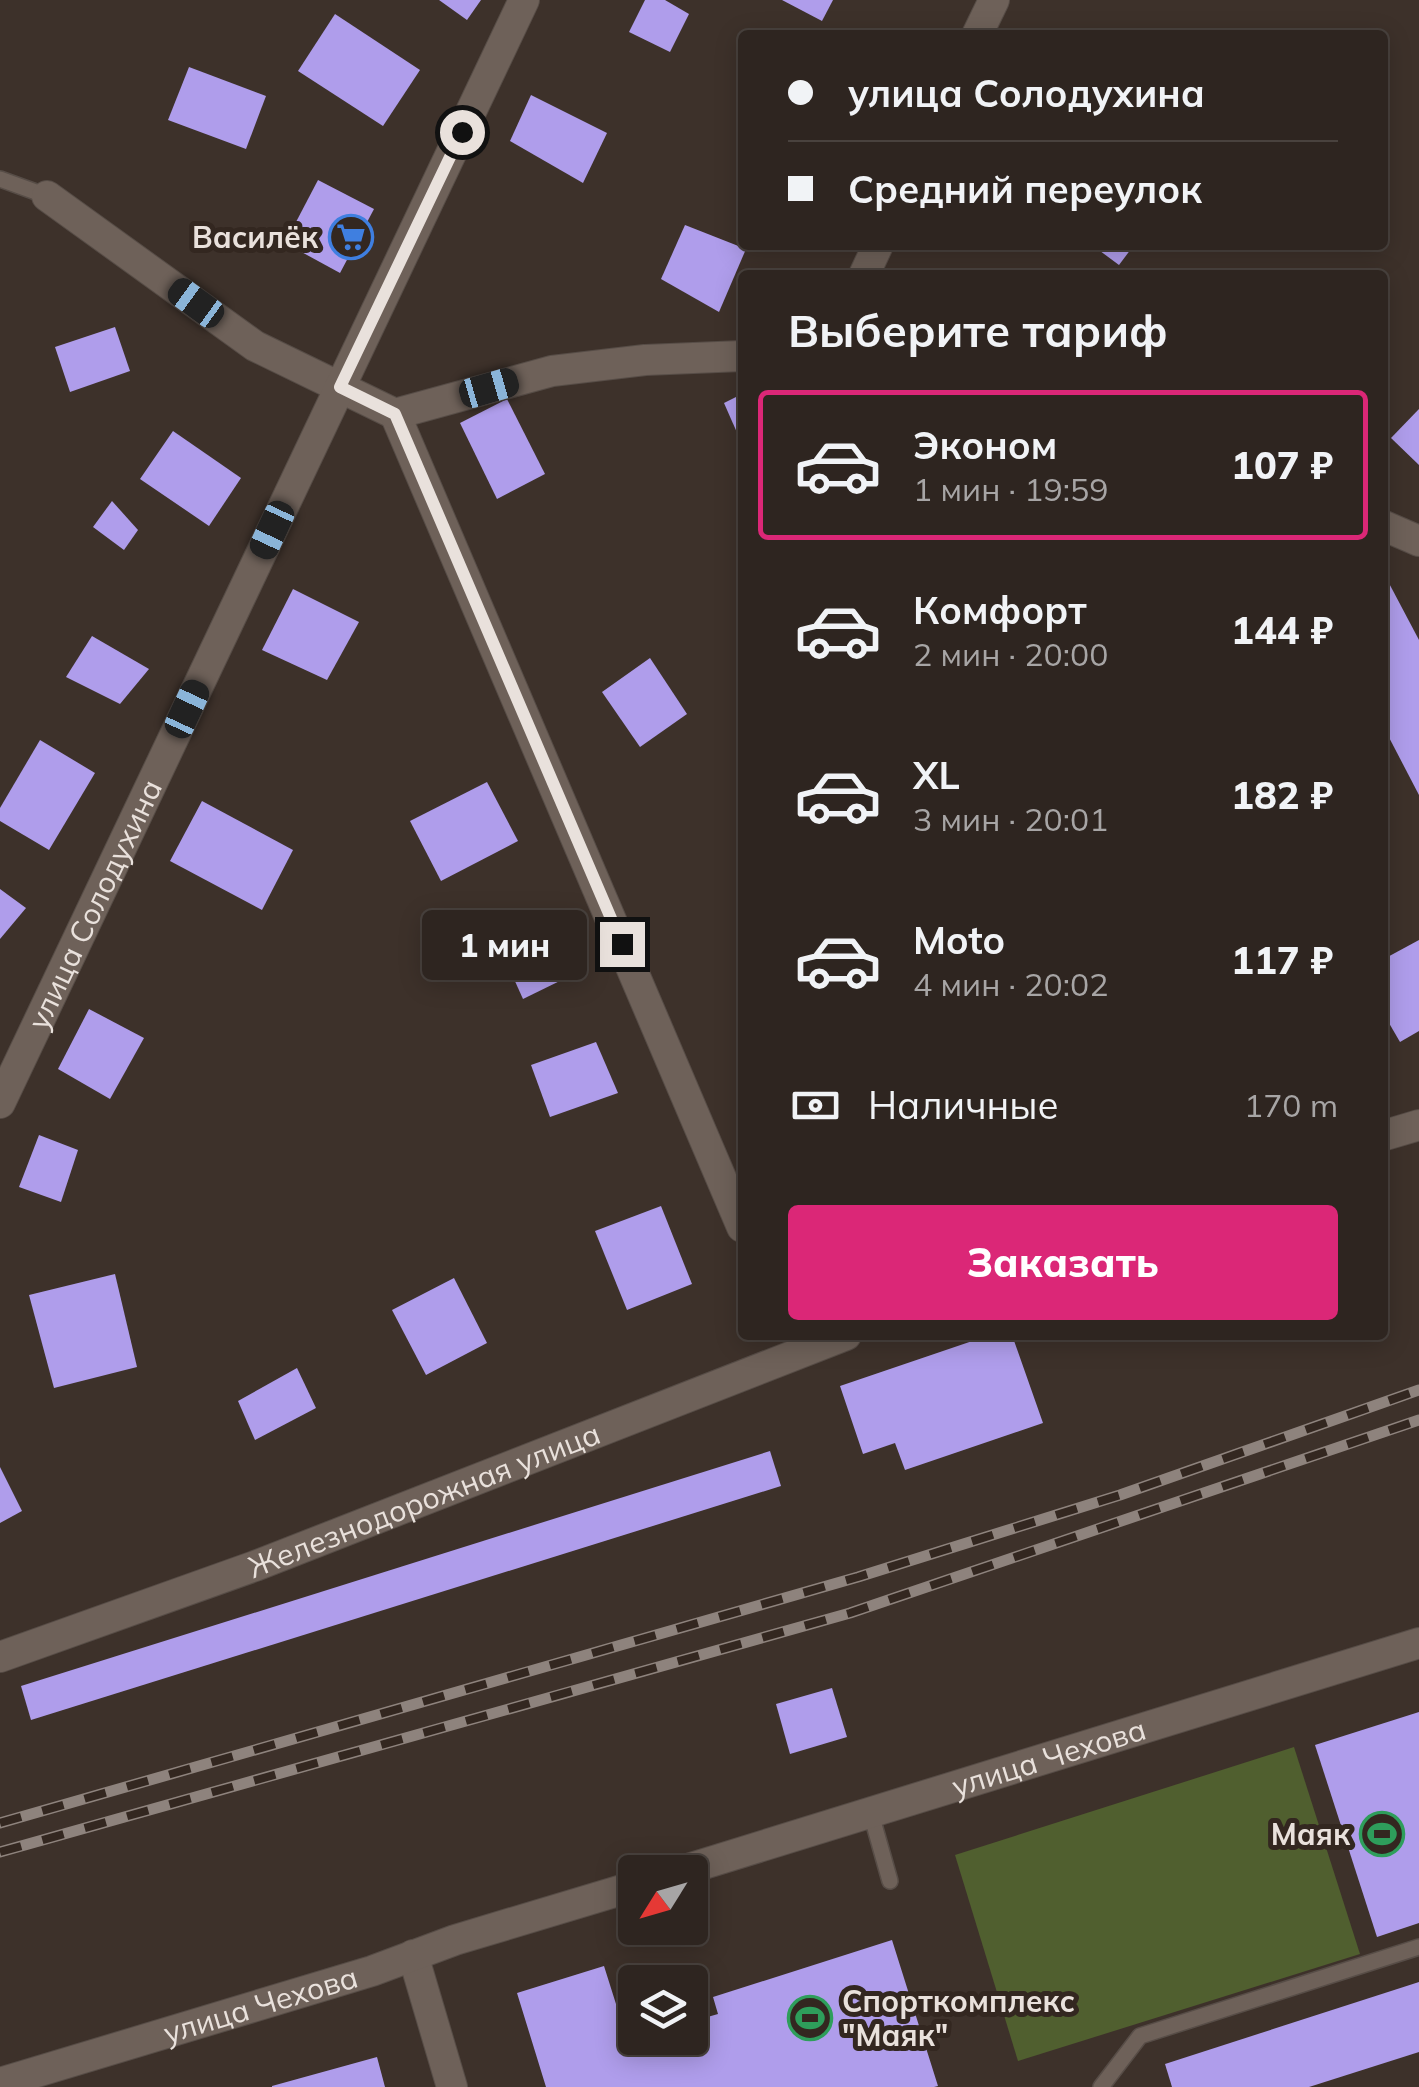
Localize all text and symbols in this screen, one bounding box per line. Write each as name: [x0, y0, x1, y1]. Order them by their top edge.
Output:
text: улица Солодухина: [848, 69, 1205, 117]
route start: [440, 110, 485, 155]
text: Средний переулок: [848, 165, 1202, 213]
supermarket icon: Василёк: [328, 214, 374, 260]
place label: Василёк: [192, 218, 319, 256]
car: [163, 273, 229, 333]
text: Выберите тариф: [788, 302, 1168, 358]
car: [456, 365, 522, 411]
icon: car: [793, 420, 883, 510]
text: Эконом: [913, 421, 1057, 469]
text: 107 ₽: [1231, 441, 1333, 489]
text: 1 мин · 19:59: [913, 469, 1108, 509]
car: [246, 496, 298, 564]
icon: car: [793, 585, 883, 675]
text: Комфорт: [913, 586, 1087, 634]
text: 144 ₽: [1231, 606, 1333, 654]
text: 2 мин · 20:00: [913, 634, 1108, 674]
car: [161, 675, 213, 743]
icon: car: [793, 750, 883, 840]
text: XL: [913, 751, 960, 799]
text: 182 ₽: [1231, 771, 1333, 819]
street label: улица Солодухина: [19, 773, 170, 1036]
text: 3 мин · 20:01: [913, 799, 1108, 839]
callout: 1 мин: [422, 909, 587, 979]
icon: car: [793, 915, 883, 1005]
text: Moto: [913, 916, 1005, 964]
route end: [600, 922, 645, 967]
text: 1 мин: [459, 925, 550, 965]
text: 117 ₽: [1231, 936, 1333, 984]
text: 4 мин · 20:02: [913, 964, 1108, 1004]
icon: cash: [788, 1078, 843, 1133]
text: Наличные: [868, 1081, 1059, 1129]
text: 170 m: [1244, 1085, 1338, 1125]
button: Заказать: [788, 1205, 1338, 1320]
street label: Железнодорожная улица: [242, 1414, 605, 1586]
street label: улица Чехова: [947, 1710, 1150, 1805]
sports icon: Маяк: [1359, 1811, 1405, 1857]
place label: Маяк: [1271, 1815, 1351, 1853]
north arrow: [618, 1855, 708, 1945]
map controls: [618, 1855, 708, 2055]
street label: улица Чехова: [159, 1957, 362, 2052]
button: layers: [618, 1965, 708, 2055]
place label: Спорткомплекс "Маяк": [842, 1982, 1075, 2054]
sports icon: Спорткомплекс "Маяк": [787, 1995, 833, 2041]

